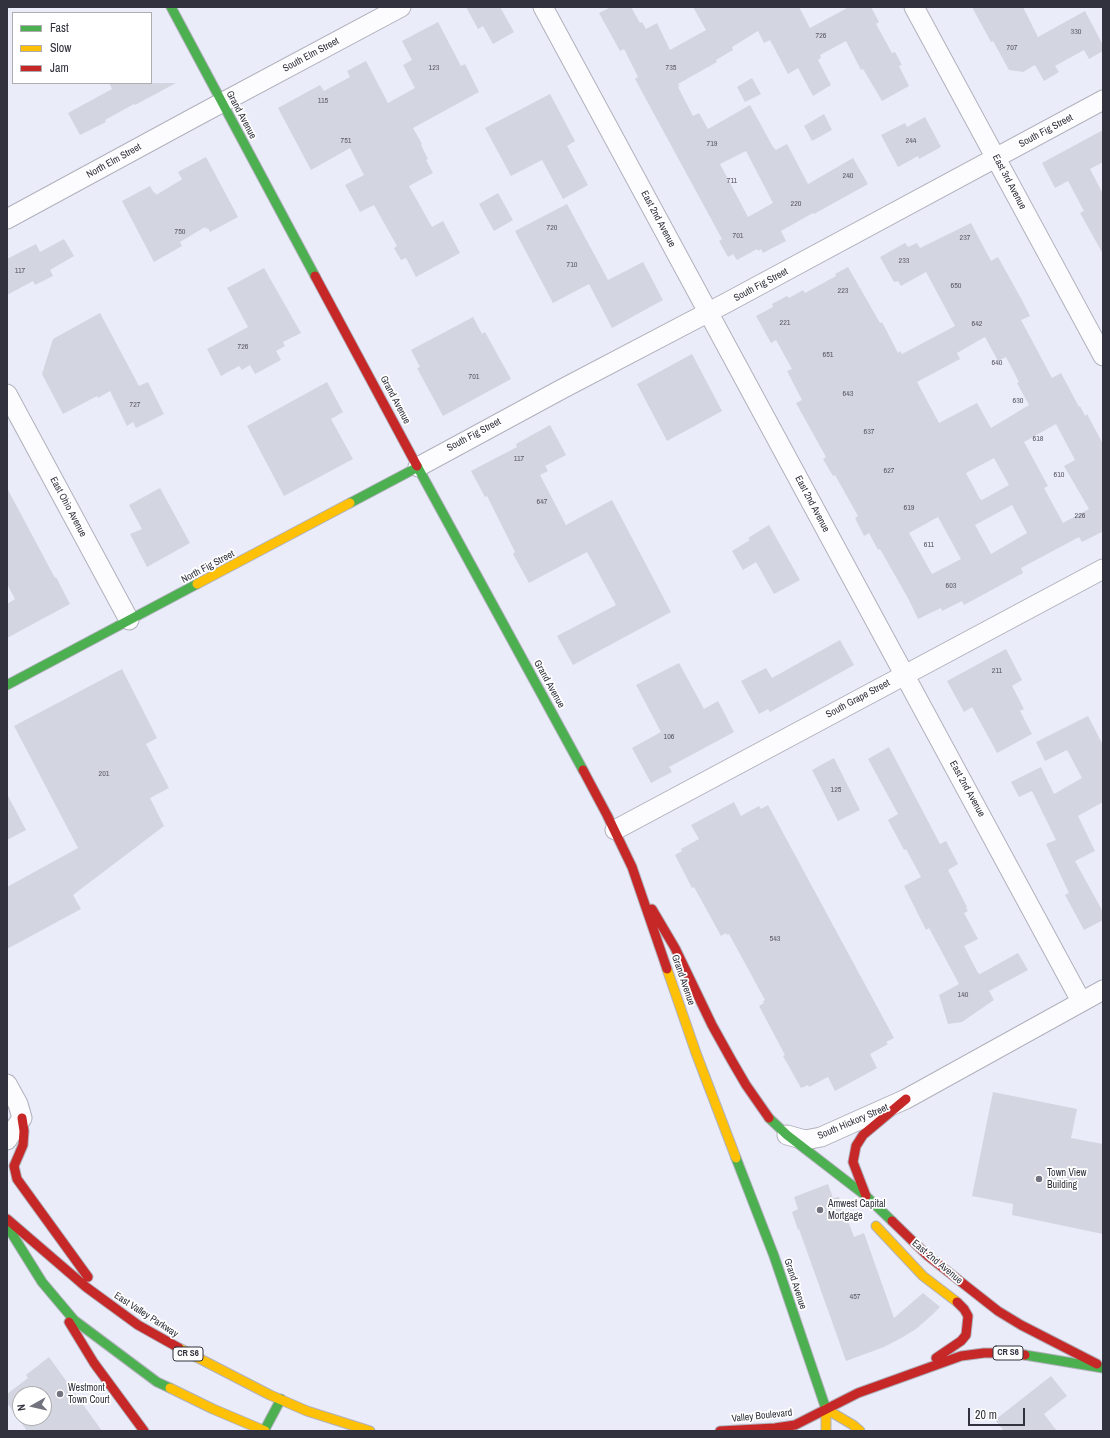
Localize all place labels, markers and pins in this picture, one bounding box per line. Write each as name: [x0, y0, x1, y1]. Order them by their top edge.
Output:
place label: Town View Building: [1047, 1167, 1087, 1190]
marker: Town View Building: [1034, 1174, 1044, 1184]
place label: Amwest Capital Mortgage: [828, 1198, 885, 1222]
marker: Amwest Capital Mortgage: [815, 1205, 825, 1215]
place label: Westmont Town Court: [68, 1382, 109, 1406]
marker: Westmont Town Court: [55, 1389, 65, 1399]

